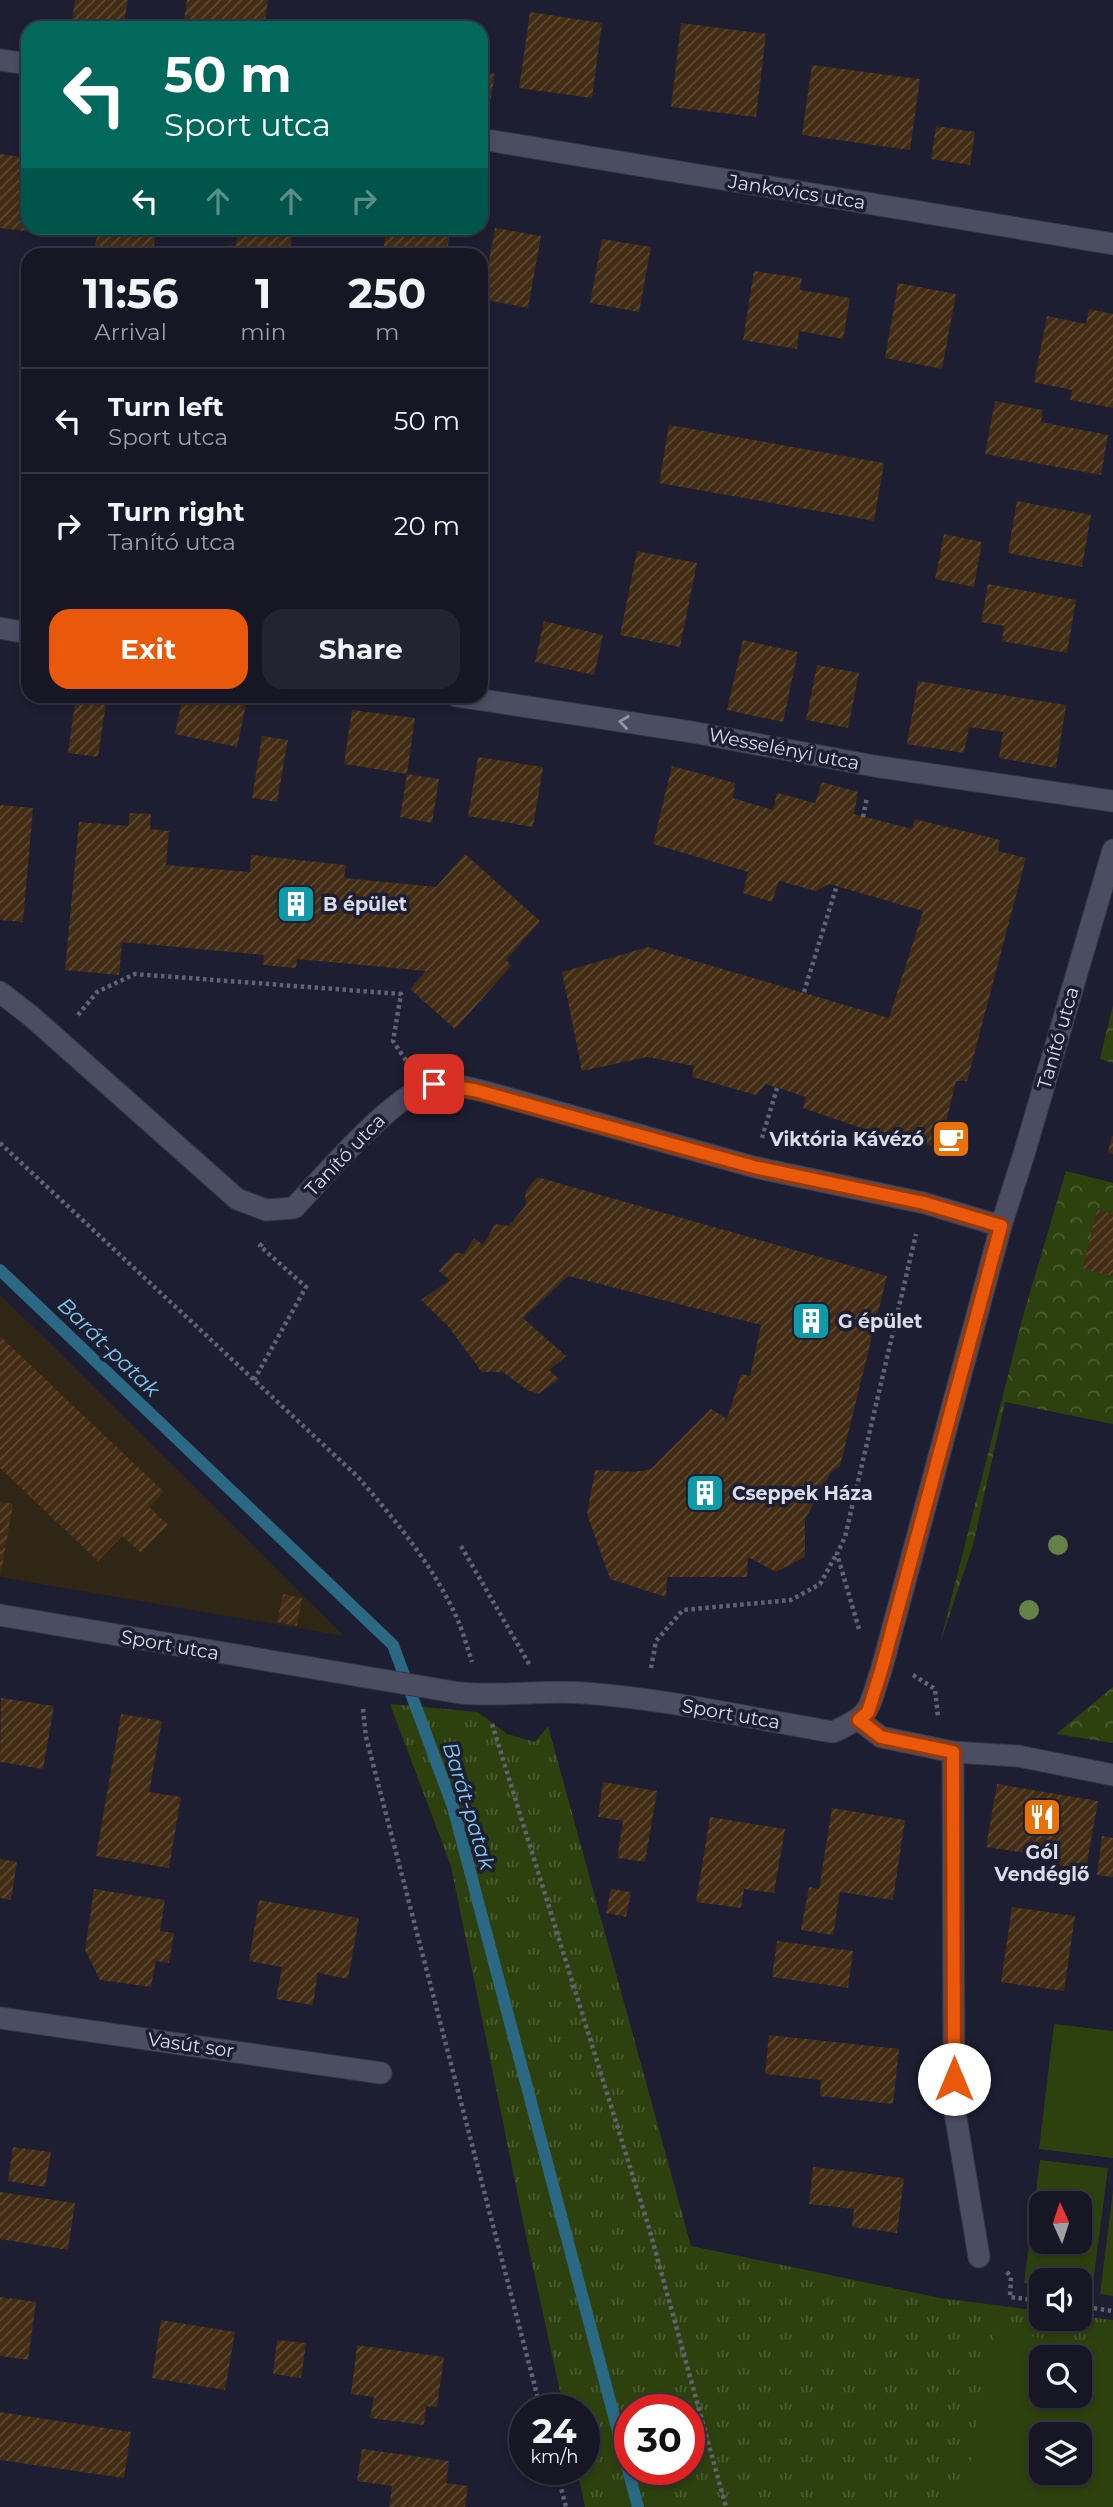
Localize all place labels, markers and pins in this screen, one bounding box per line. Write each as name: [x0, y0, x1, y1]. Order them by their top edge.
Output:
building icon: B épület: [275, 883, 317, 925]
place label: B épület: [323, 893, 407, 916]
pin: [404, 1054, 464, 1114]
cafe icon: Viktória Kávézó: [930, 1118, 972, 1160]
place label: Viktória Kávézó: [768, 1128, 924, 1151]
building icon: G épület: [790, 1300, 832, 1342]
place label: G épület: [838, 1310, 922, 1333]
building icon: Cseppek Háza: [684, 1472, 726, 1514]
place label: Cseppek Háza: [732, 1482, 873, 1505]
restaurant icon: Gól Vendéglő: [1021, 1796, 1063, 1838]
place label: Gól Vendéglő: [994, 1841, 1089, 1886]

